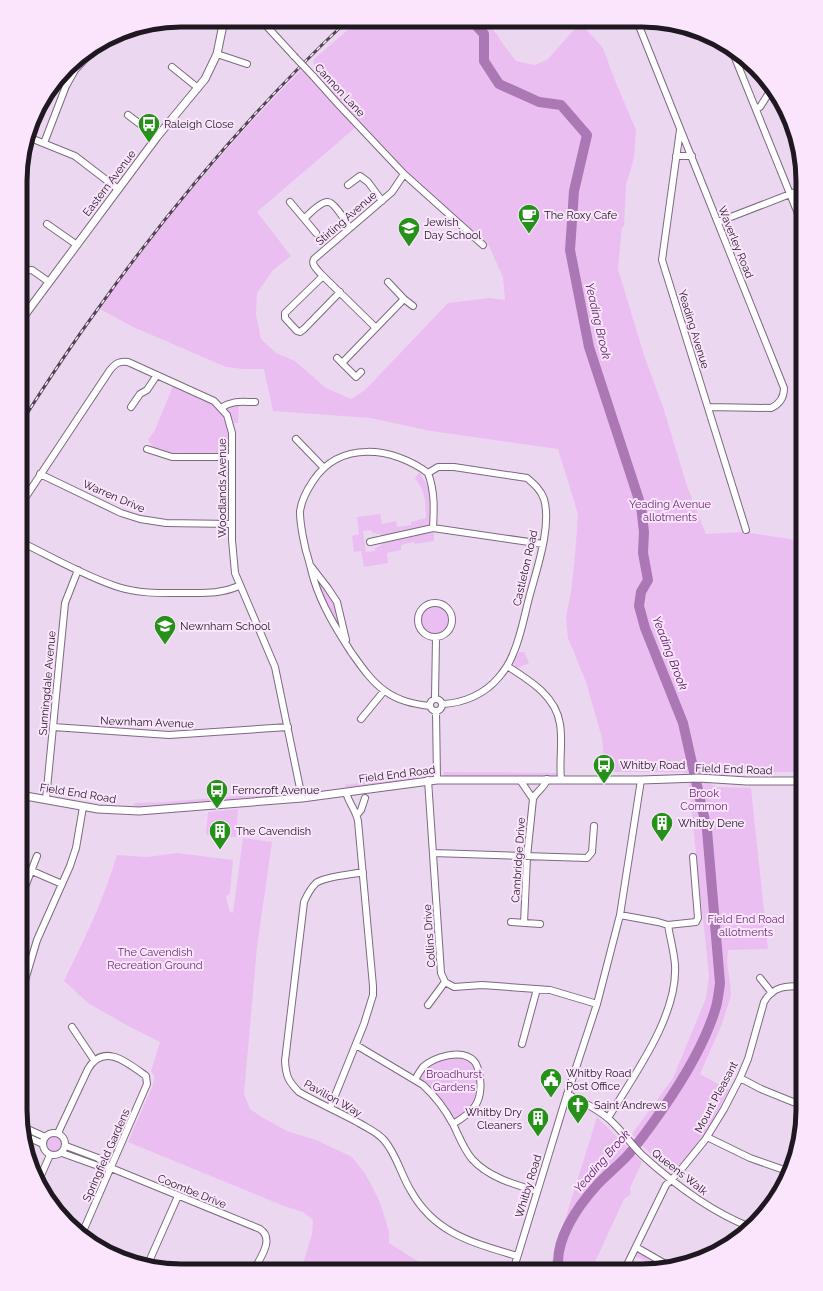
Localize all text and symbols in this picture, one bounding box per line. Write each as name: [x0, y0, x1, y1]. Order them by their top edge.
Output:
street label: Cannon Lane: [312, 61, 368, 120]
bus stop icon: Raleigh Close: [136, 111, 162, 144]
place label: Raleigh Close: [164, 118, 234, 131]
street label: Eastern Avenue: [80, 147, 139, 219]
street label: Stirling Avenue: [313, 188, 380, 248]
cafe icon: The Roxy Cafe: [516, 202, 542, 235]
street label: Waverley Road: [715, 204, 756, 280]
place label: The Roxy Cafe: [544, 209, 618, 222]
school or university icon: Jewish Day School: [396, 215, 422, 248]
place label: Jewish Day School: [424, 216, 481, 242]
water label: Yeading Brook: [582, 281, 614, 361]
street label: Yeading Avenue: [675, 288, 712, 371]
street label: Woodlands Avenue: [216, 438, 229, 538]
street label: Warren Drive: [81, 478, 147, 516]
park label: Yeading Avenue allotments: [629, 498, 712, 524]
street label: Castleton Road: [510, 529, 541, 607]
school or university icon: Newnham School: [152, 613, 178, 646]
water label: Yeading Brook: [649, 614, 691, 693]
place label: Newnham School: [180, 620, 271, 633]
street label: Sunningdale Avenue: [36, 630, 59, 736]
street label: Newnham Avenue: [100, 714, 195, 731]
bus stop icon: Whitby Road: [591, 752, 617, 785]
place label: Whitby Road: [620, 759, 686, 772]
street label: Field End Road: [695, 762, 773, 777]
street label: Field End Road: [358, 763, 436, 786]
bus stop icon: Ferncroft Avenue: [204, 777, 230, 810]
street label: Field End Road: [39, 781, 117, 806]
place label: Ferncroft Avenue: [232, 784, 320, 797]
park label: Brook Common: [680, 787, 728, 813]
building icon: Whitby Dene: [649, 810, 675, 843]
street label: Cambridge Drive: [509, 816, 528, 903]
place label: Whitby Dene: [678, 817, 745, 830]
building icon: The Cavendish: [207, 818, 233, 851]
place label: The Cavendish: [236, 825, 311, 838]
street label: Collins Drive: [421, 903, 438, 968]
park label: Field End Road allotments: [707, 913, 785, 939]
park label: The Cavendish Recreation Ground: [107, 946, 203, 972]
street label: Mount Pleasant: [692, 1059, 741, 1135]
public building icon: Whitby Road Post Office: [538, 1066, 564, 1099]
place label: Whitby Road Post Office: [566, 1067, 632, 1093]
park label: Broadhurst Gardens: [426, 1068, 482, 1094]
street label: Pavilion Way: [301, 1077, 364, 1120]
church icon: Saint Andrews: [565, 1092, 591, 1125]
place label: Saint Andrews: [594, 1099, 666, 1112]
building icon: Whitby Dry Cleaners: [525, 1105, 551, 1138]
place label: Whitby Dry Cleaners: [465, 1106, 522, 1132]
street label: Springfield Gardens: [80, 1107, 133, 1204]
water label: Yeading Brook: [571, 1126, 633, 1195]
street label: Queens Walk: [649, 1146, 710, 1198]
street label: Whitby Road: [513, 1153, 544, 1219]
street label: Coombe Drive: [156, 1172, 229, 1211]

